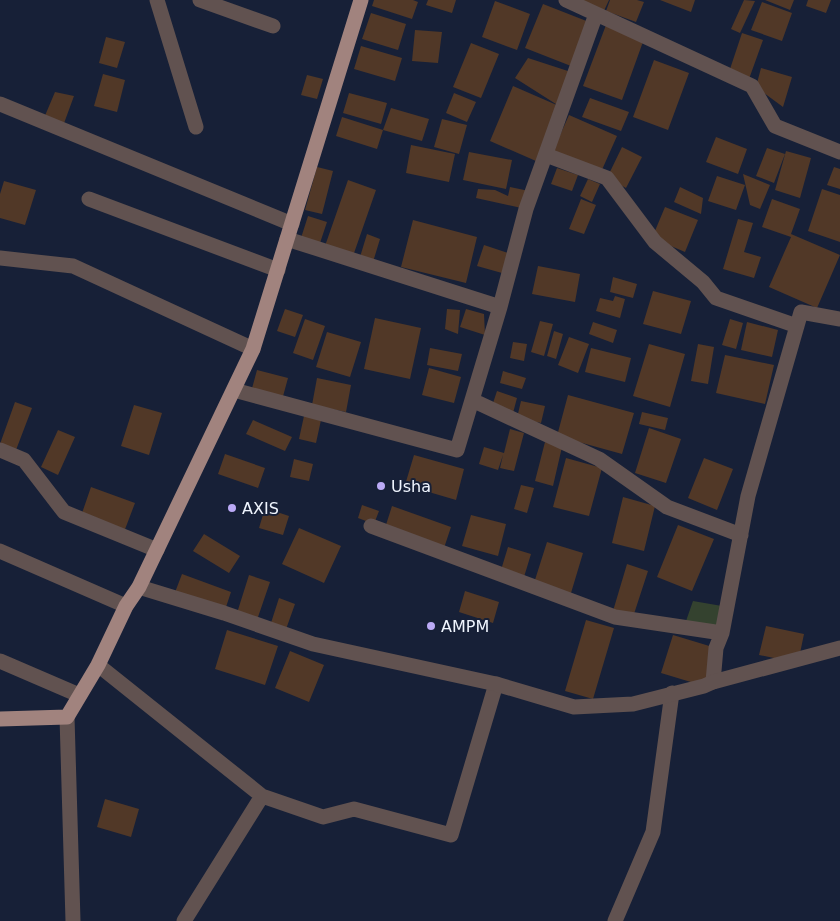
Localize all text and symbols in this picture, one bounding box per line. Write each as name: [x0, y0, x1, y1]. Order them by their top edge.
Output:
place label: Usha: [391, 477, 431, 496]
marker: Usha: [375, 480, 387, 492]
place label: AXIS: [242, 499, 279, 518]
marker: AXIS: [226, 502, 238, 514]
place label: AMPM: [441, 617, 489, 636]
marker: AMPM: [425, 620, 437, 632]

